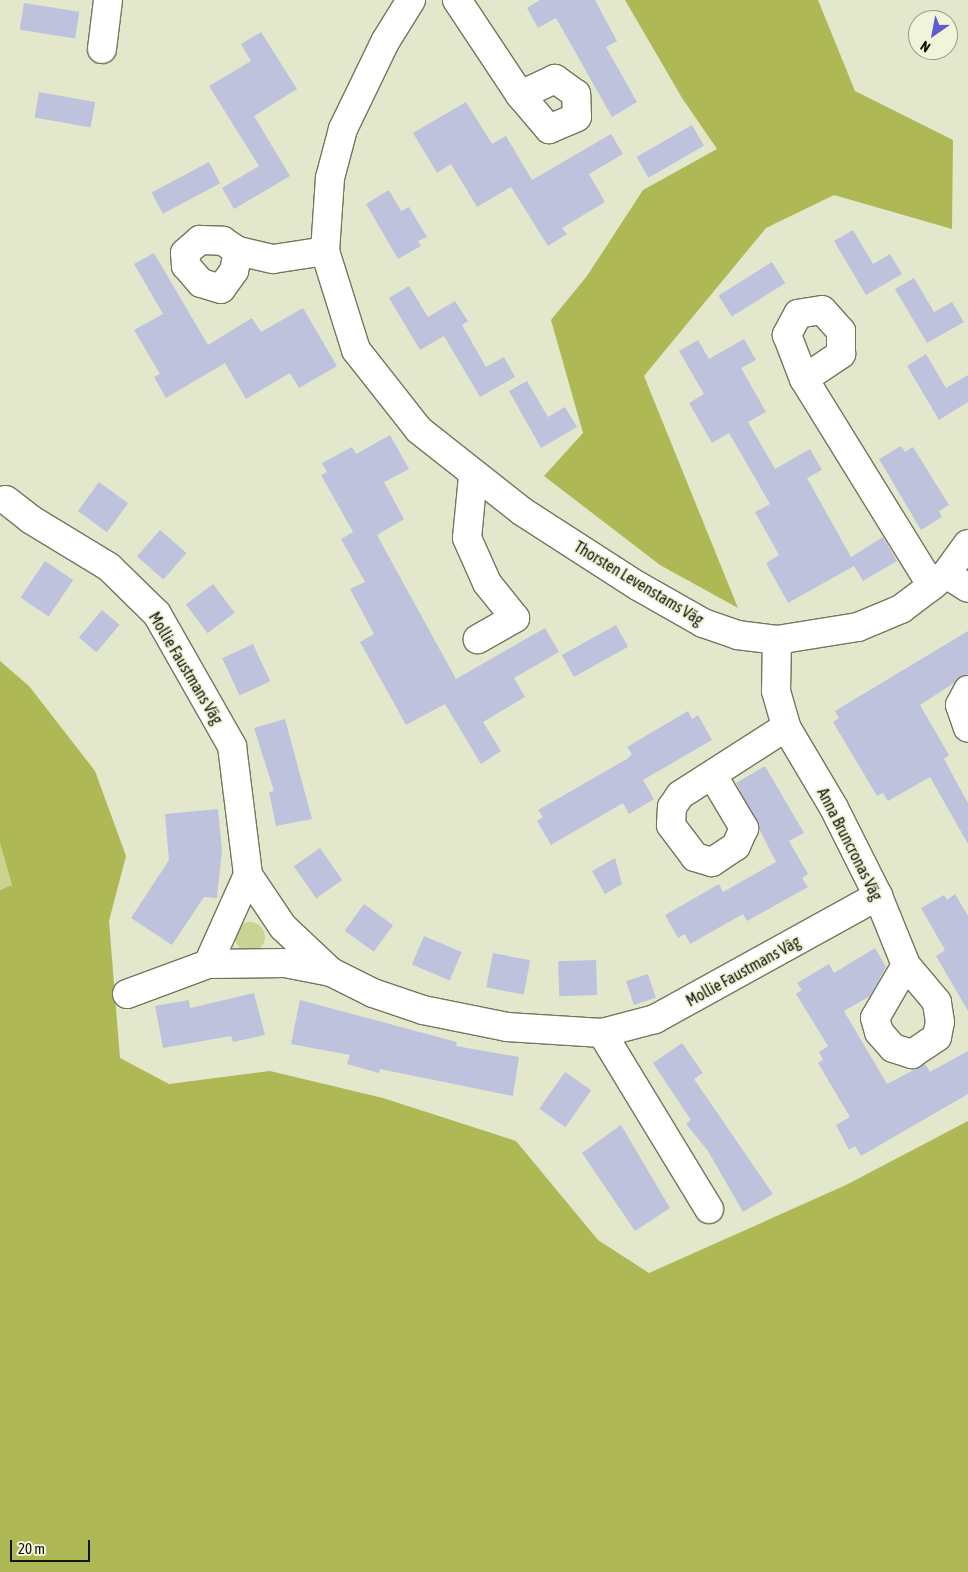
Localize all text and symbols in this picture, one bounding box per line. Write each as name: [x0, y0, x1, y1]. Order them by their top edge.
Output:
north arrow: [908, 10, 958, 60]
text: N: [918, 38, 933, 56]
street label: Thorsten Levenstams Väg: [571, 537, 707, 629]
street label: Mollie Faustmans Väg: [145, 608, 227, 728]
street label: Anna Bruncronas Väg: [813, 785, 887, 903]
street label: Mollie Faustmans Väg: [683, 932, 803, 1010]
scale bar: [12, 1530, 92, 1562]
text: 20 m: [18, 1540, 45, 1557]

